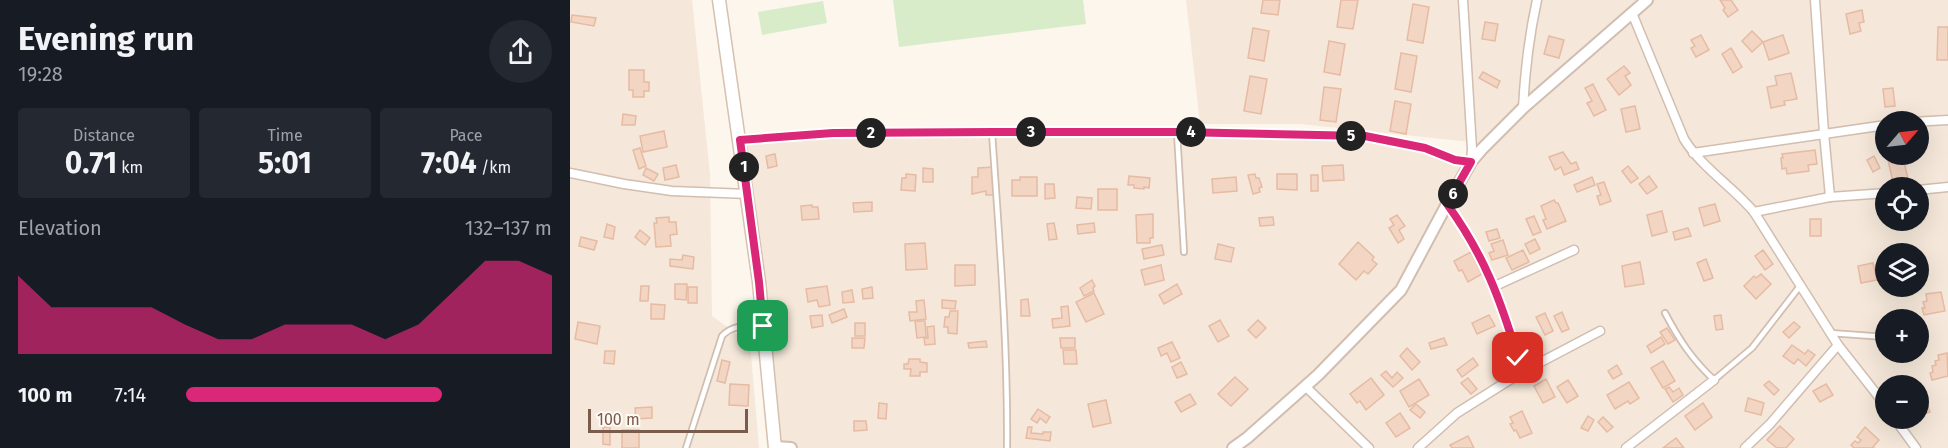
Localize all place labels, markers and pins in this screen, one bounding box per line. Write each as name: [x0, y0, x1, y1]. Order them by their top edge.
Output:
pin: 3: [1016, 117, 1046, 147]
pin: 4: [1176, 117, 1206, 147]
pin: 2: [856, 118, 886, 148]
pin: 5: [1336, 121, 1366, 151]
pin: 1: [729, 152, 759, 182]
pin: 6: [1438, 179, 1468, 209]
pin: [737, 300, 788, 351]
pin: [1492, 332, 1543, 383]

